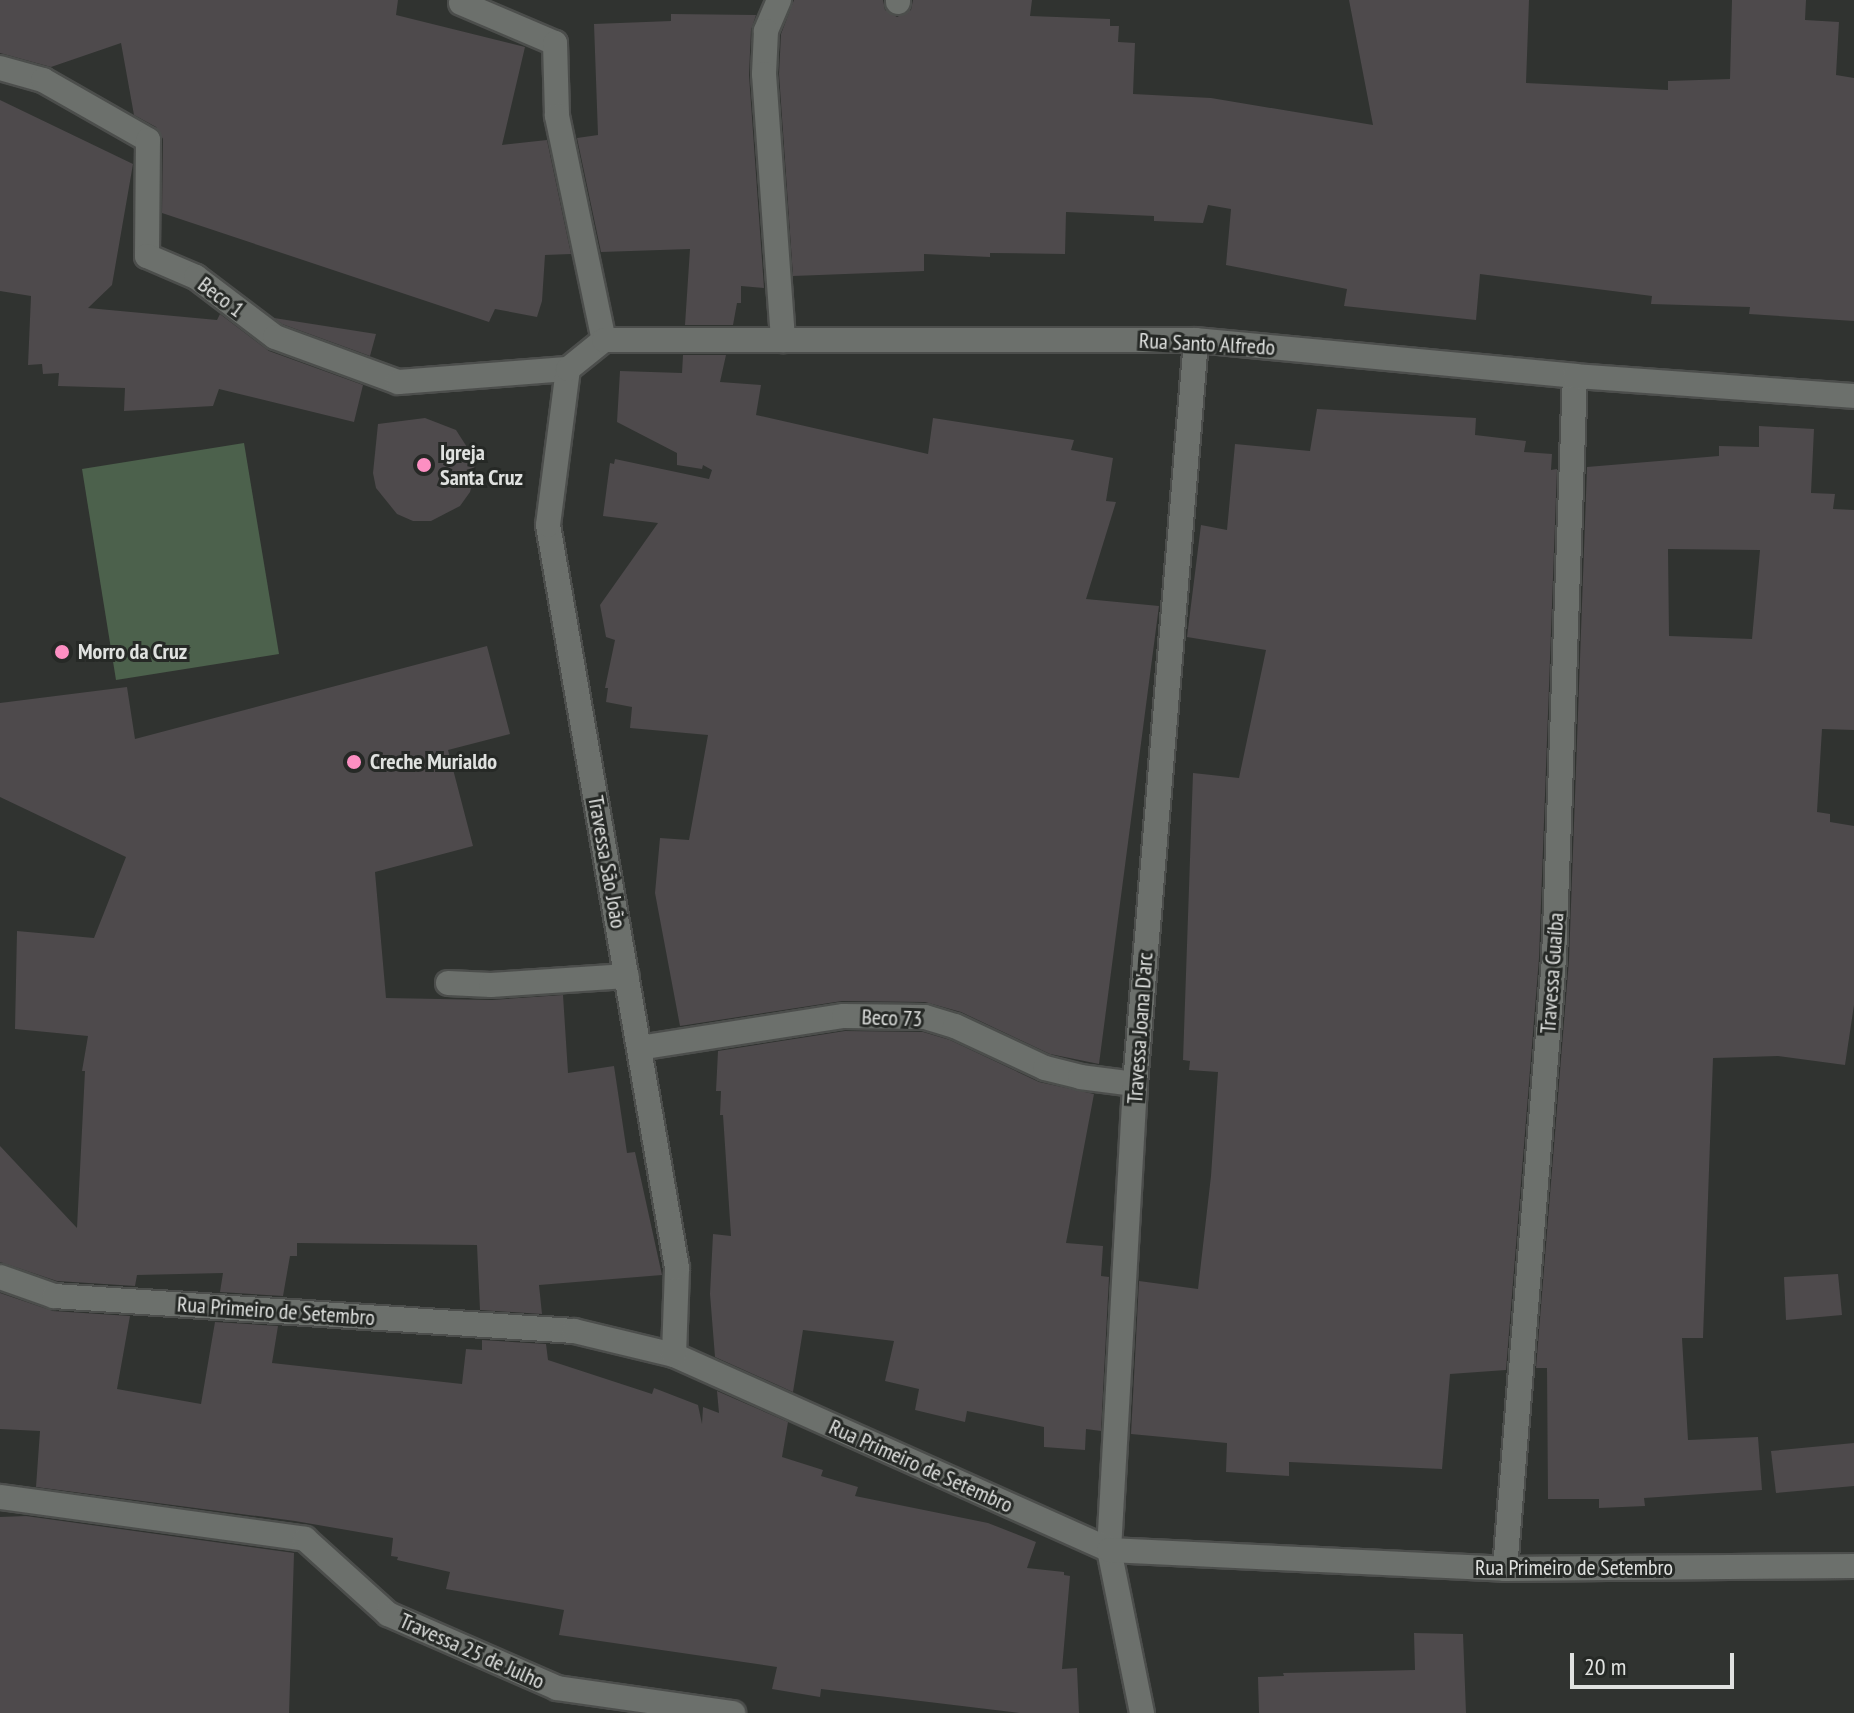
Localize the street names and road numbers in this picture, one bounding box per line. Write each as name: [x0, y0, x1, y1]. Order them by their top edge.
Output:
street label: Beco 1: [193, 271, 249, 323]
street label: Rua Santo Alfredo: [1138, 327, 1276, 361]
street label: Travessa São João: [582, 794, 632, 930]
street label: Travessa Guaíba: [1535, 912, 1569, 1034]
street label: Travessa Joana D'arc: [1122, 951, 1158, 1105]
street label: Beco 73: [861, 1004, 923, 1032]
street label: Rua Primeiro de Setembro: [176, 1291, 376, 1331]
street label: Rua Primeiro de Setembro: [825, 1414, 1017, 1518]
street label: Rua Primeiro de Setembro: [1475, 1555, 1673, 1581]
street label: Travessa 25 de Julho: [396, 1607, 548, 1695]

